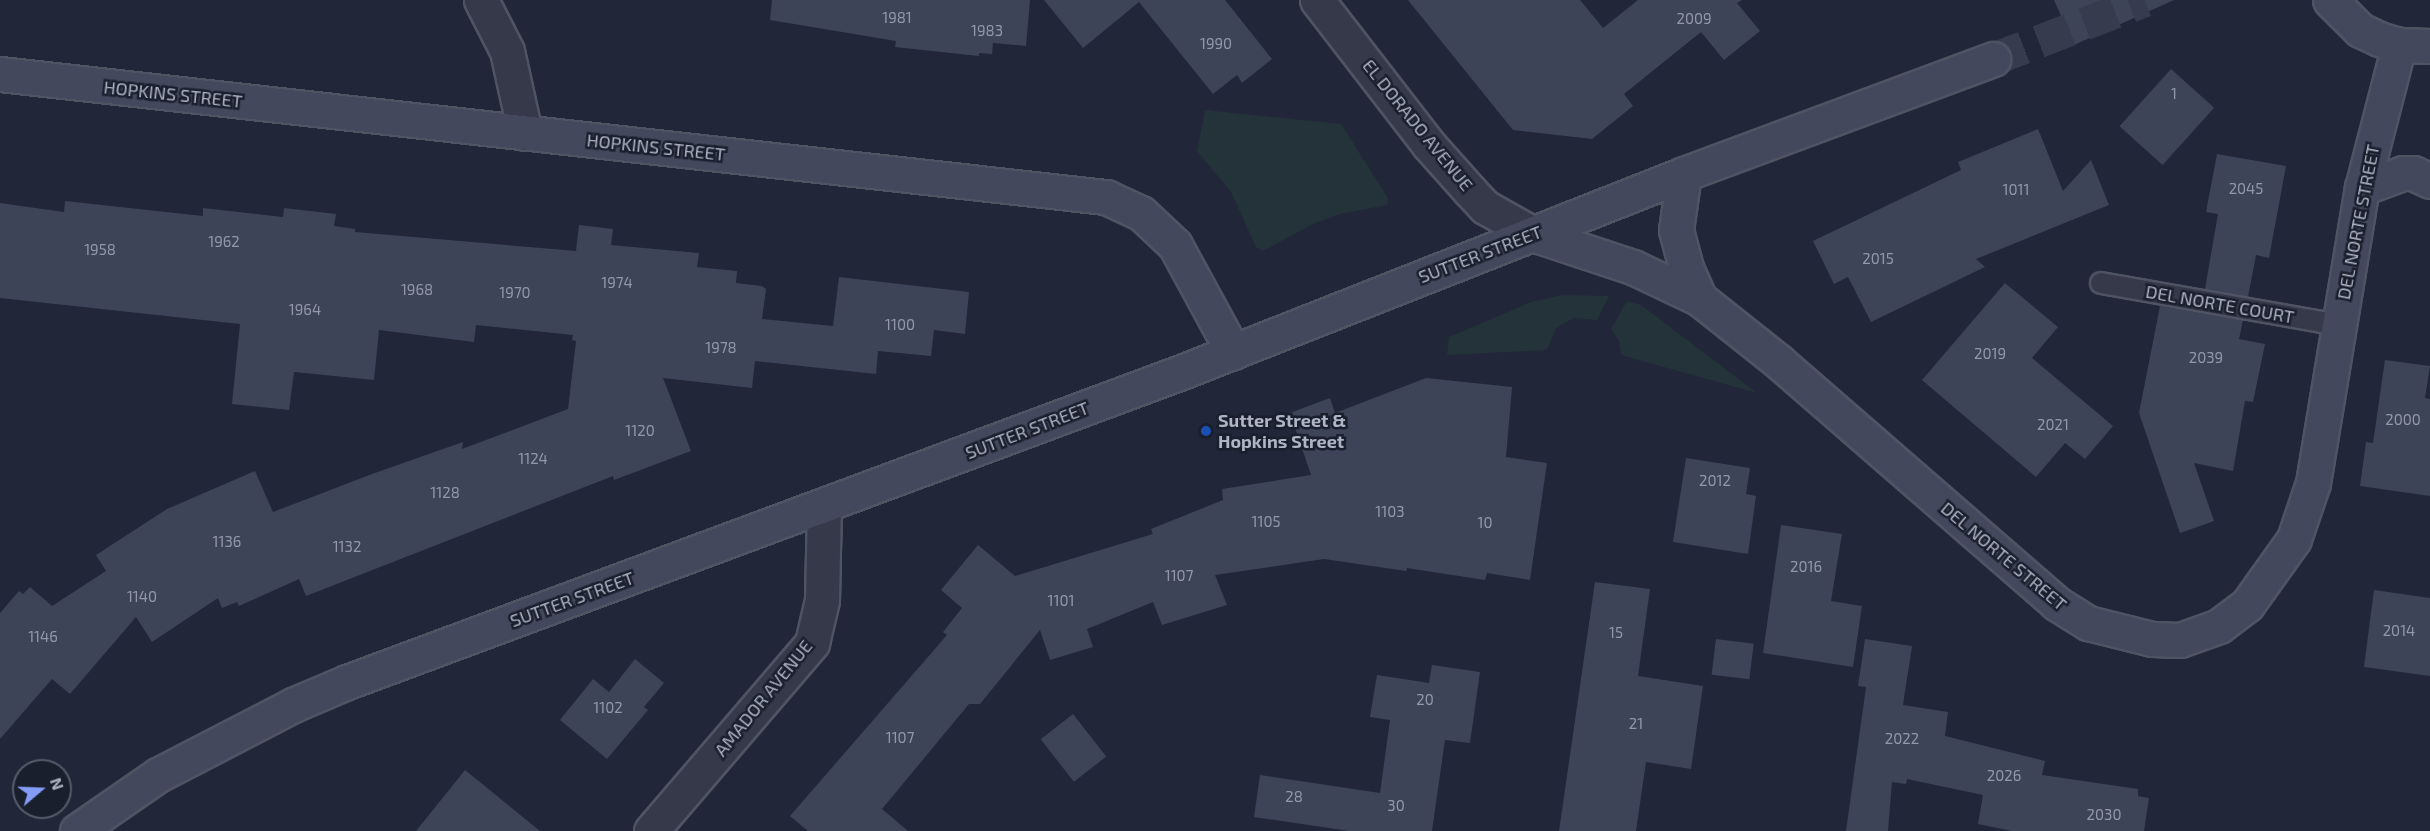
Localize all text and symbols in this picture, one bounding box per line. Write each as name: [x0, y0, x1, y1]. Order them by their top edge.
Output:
house number: 1981: [882, 9, 912, 27]
house number: 2009: [1676, 10, 1712, 28]
house number: 1983: [971, 22, 1003, 40]
house number: 1990: [1200, 35, 1232, 53]
street label: EL DORADO AVENUE: [1358, 54, 1478, 196]
street label: HOPKINS STREET: [103, 76, 243, 112]
house number: 1: [2171, 85, 2177, 103]
street label: HOPKINS STREET: [586, 129, 726, 165]
street label: DEL NORTE STREET: [2332, 142, 2384, 302]
house number: 2045: [2229, 180, 2263, 198]
house number: 1011: [2003, 181, 2029, 199]
street label: SUTTER STREET: [1415, 221, 1545, 287]
house number: 1962: [208, 233, 240, 251]
house number: 1958: [84, 241, 116, 259]
house number: 2015: [1862, 250, 1894, 268]
house number: 1974: [601, 274, 633, 292]
street label: DEL NORTE COURT: [2144, 280, 2296, 328]
house number: 1968: [401, 281, 433, 299]
house number: 1970: [499, 284, 531, 302]
house number: 1964: [289, 301, 321, 319]
house number: 1100: [885, 316, 915, 334]
house number: 1978: [705, 339, 737, 357]
house number: 2019: [1974, 345, 2006, 363]
house number: 2039: [2189, 349, 2223, 367]
street label: SUTTER STREET: [962, 397, 1092, 463]
place label: Sutter Street & Hopkins Street: [1218, 410, 1346, 452]
house number: 2000: [2385, 411, 2421, 429]
house number: 2021: [2037, 416, 2069, 434]
house number: 1120: [625, 422, 655, 440]
marker: Sutter Street & Hopkins Street: [1199, 424, 1213, 438]
house number: 1124: [518, 450, 548, 468]
house number: 2012: [1699, 472, 1731, 490]
house number: 1128: [430, 484, 460, 502]
street label: DEL NORTE STREET: [1937, 497, 2071, 615]
house number: 1103: [1375, 503, 1405, 521]
house number: 1105: [1251, 513, 1281, 531]
house number: 10: [1477, 514, 1493, 532]
house number: 1136: [213, 533, 241, 551]
house number: 1132: [333, 538, 361, 556]
house number: 2016: [1790, 558, 1822, 576]
street label: SUTTER STREET: [507, 567, 637, 631]
house number: 1107: [1165, 567, 1193, 585]
house number: 1140: [127, 588, 157, 606]
house number: 1101: [1048, 592, 1074, 610]
house number: 2014: [2383, 622, 2415, 640]
house number: 15: [1609, 624, 1623, 642]
house number: 1146: [28, 628, 58, 646]
street label: AMADOR AVENUE: [709, 635, 817, 761]
house number: 20: [1416, 691, 1434, 709]
house number: 1102: [593, 699, 623, 717]
house number: 21: [1629, 715, 1643, 733]
house number: 1107: [886, 729, 914, 747]
house number: 2022: [1885, 730, 1919, 748]
north arrow: [12, 759, 72, 819]
house number: 2026: [1987, 767, 2021, 785]
text: N: [47, 775, 68, 792]
house number: 28: [1285, 788, 1303, 806]
house number: 30: [1387, 797, 1405, 815]
house number: 2030: [2087, 806, 2121, 824]

